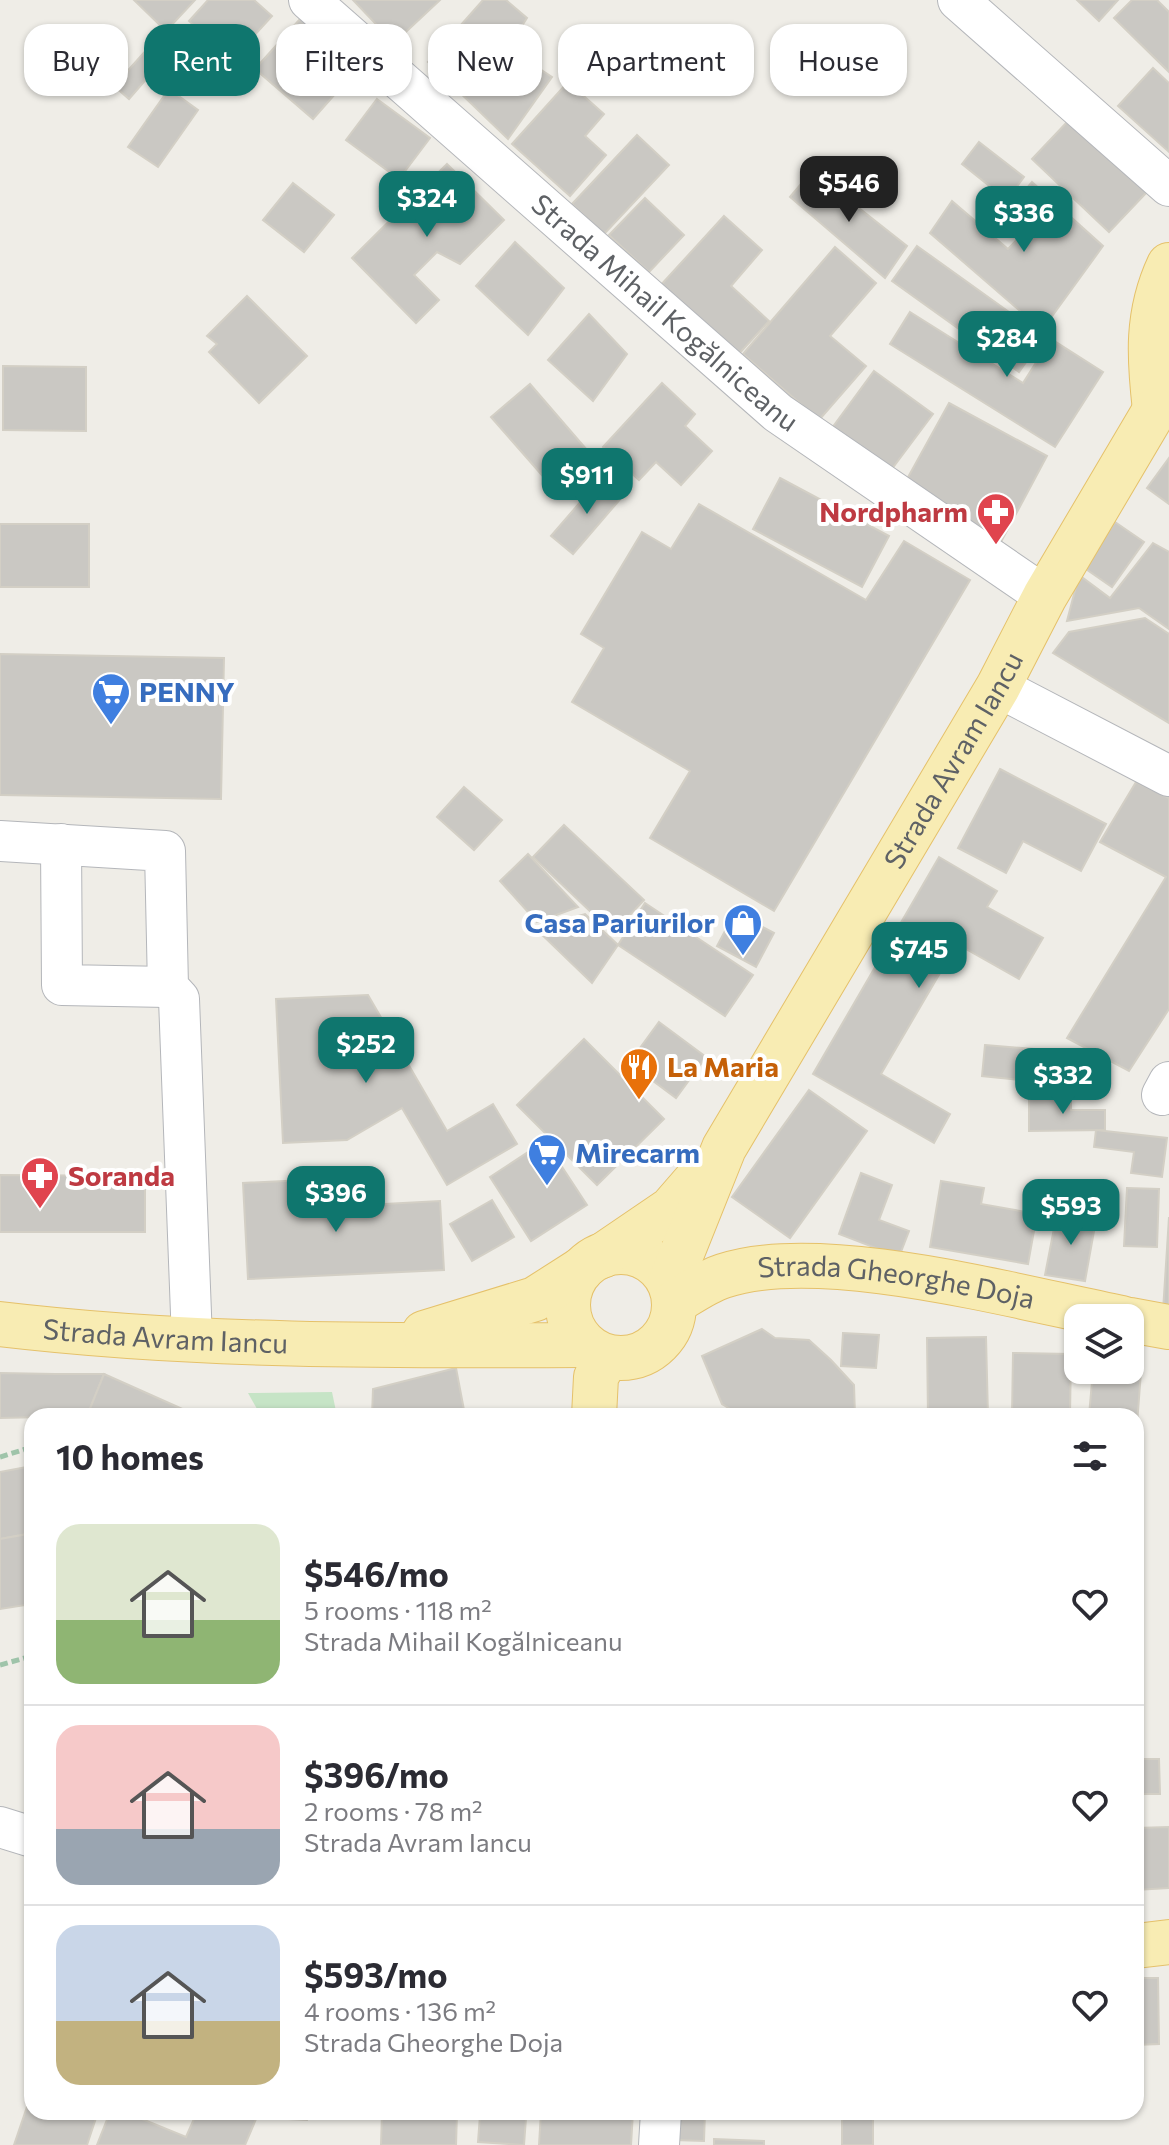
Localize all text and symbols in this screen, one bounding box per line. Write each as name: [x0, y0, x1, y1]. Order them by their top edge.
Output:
chip: Buy: [24, 24, 128, 96]
chip: Rent: [144, 24, 260, 96]
chip: Filters: [276, 24, 412, 96]
chip: New: [428, 24, 542, 96]
chip: Apartment: [558, 24, 754, 96]
chip: House: [770, 24, 907, 96]
pin: $546: [802, 156, 896, 224]
text: $546: [818, 166, 880, 197]
pin: $324: [380, 171, 474, 239]
text: $324: [397, 181, 457, 212]
street label: Strada Mihail Kogălniceanu: [525, 186, 805, 438]
pin: $336: [977, 186, 1071, 254]
text: $336: [993, 196, 1055, 227]
pin: $284: [960, 311, 1054, 379]
text: $284: [976, 321, 1038, 352]
pin: $911: [540, 448, 634, 516]
text: $911: [560, 458, 614, 489]
pharmacy icon: Nordpharm: [975, 491, 1017, 546]
place label: Nordpharm: [819, 494, 968, 528]
street label: Strada Avram Iancu: [876, 646, 1029, 874]
supermarket icon: PENNY: [90, 671, 132, 726]
place label: PENNY: [139, 674, 235, 708]
shop icon: Casa Pariurilor: [722, 902, 764, 957]
place label: Casa Pariurilor: [524, 905, 715, 939]
pin: $745: [872, 922, 966, 990]
text: $745: [890, 932, 948, 963]
pin: $252: [319, 1017, 413, 1085]
text: $252: [336, 1027, 396, 1058]
restaurant icon: La Maria: [618, 1046, 660, 1101]
pin: $332: [1016, 1048, 1110, 1116]
place label: La Maria: [667, 1049, 779, 1083]
text: $332: [1033, 1058, 1093, 1089]
supermarket icon: Mirecarm: [526, 1132, 568, 1187]
place label: Mirecarm: [575, 1135, 700, 1169]
pharmacy icon: Soranda: [19, 1155, 61, 1210]
place label: Soranda: [68, 1158, 175, 1192]
pin: $396: [289, 1166, 383, 1234]
text: $396: [305, 1176, 367, 1207]
pin: $593: [1024, 1179, 1118, 1247]
text: $593: [1040, 1189, 1102, 1220]
street label: Strada Gheorghe Doja: [756, 1248, 1038, 1315]
map controls: [1064, 1304, 1144, 1384]
button: layers: [1064, 1304, 1144, 1384]
street label: Strada Avram Iancu: [41, 1311, 288, 1359]
icon: filters: [1068, 1434, 1112, 1478]
text: 10 homes: [56, 1435, 204, 1477]
text: $546/mo: [304, 1552, 449, 1594]
icon: home: [120, 1556, 216, 1652]
icon: heart: [1068, 1582, 1112, 1626]
text: 5 rooms · 118 m²: [304, 1594, 492, 1625]
text: Strada Mihail Kogălniceanu: [304, 1625, 623, 1656]
text: $396/mo: [304, 1753, 449, 1795]
icon: home: [120, 1757, 216, 1853]
icon: heart: [1068, 1783, 1112, 1827]
text: 2 rooms · 78 m²: [304, 1795, 483, 1826]
text: Strada Avram Iancu: [304, 1826, 532, 1857]
text: $593/mo: [304, 1953, 448, 1995]
icon: home: [120, 1957, 216, 2053]
icon: heart: [1068, 1983, 1112, 2027]
text: 4 rooms · 136 m²: [304, 1995, 496, 2026]
text: Strada Gheorghe Doja: [304, 2026, 563, 2057]

